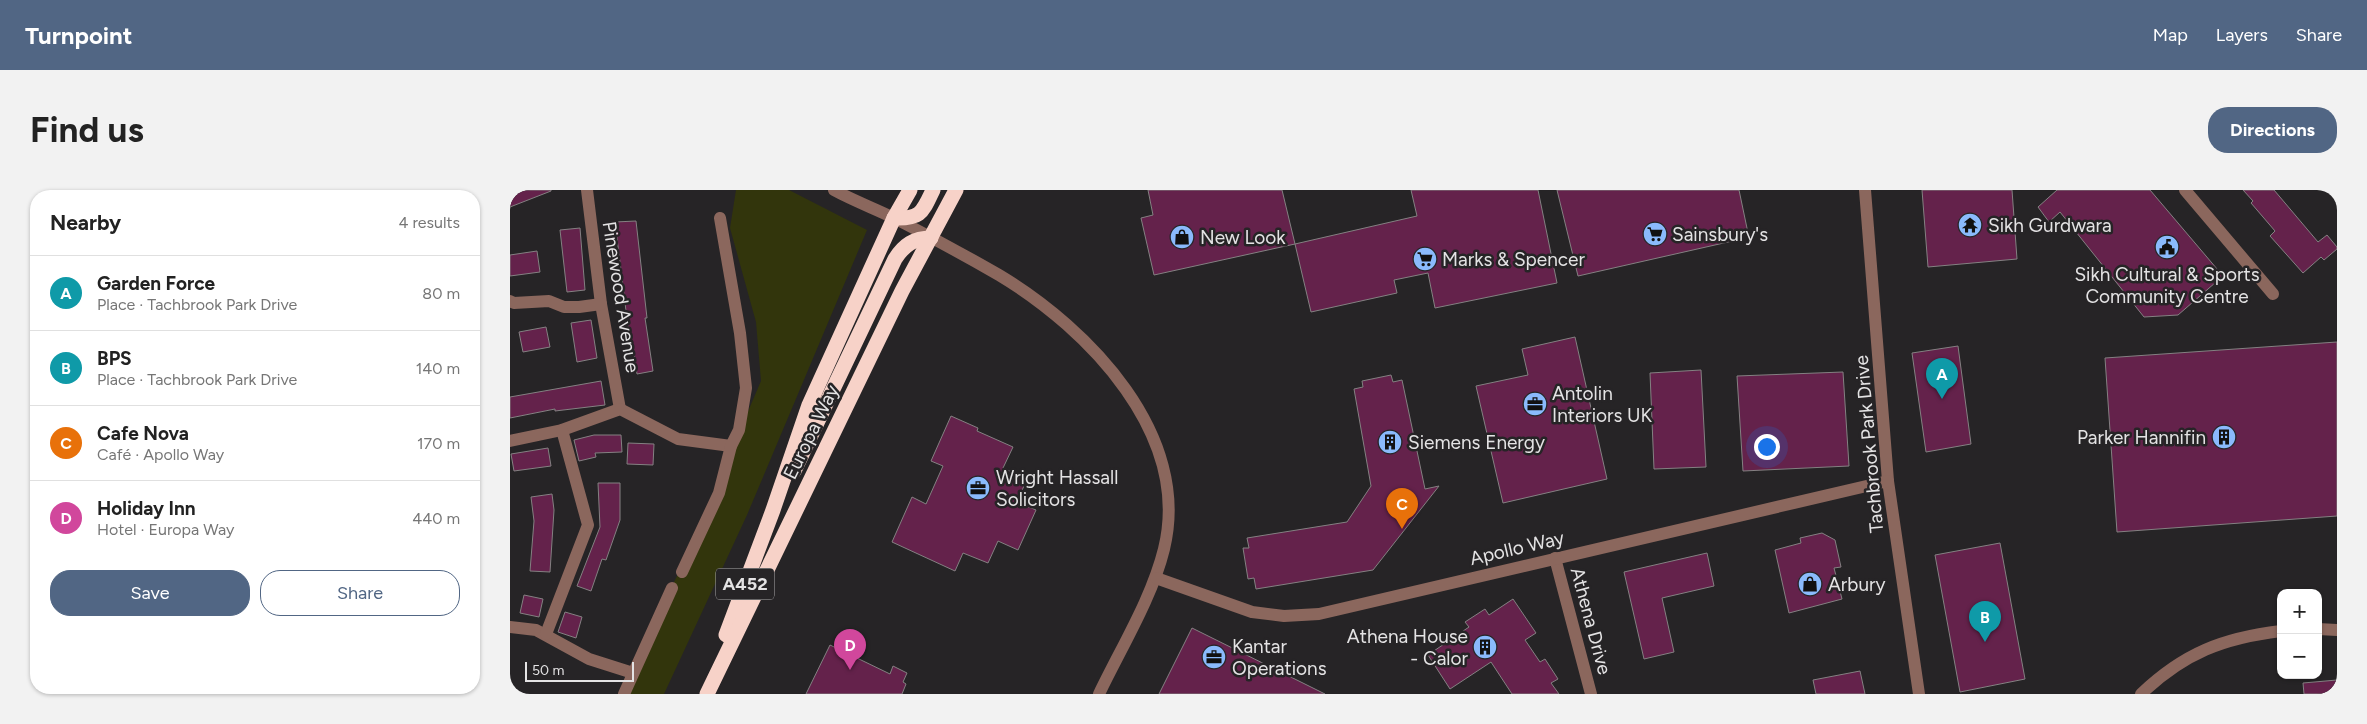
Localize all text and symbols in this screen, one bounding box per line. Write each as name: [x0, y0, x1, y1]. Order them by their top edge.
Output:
text: Turnpoint: [25, 21, 132, 50]
text: Map: [2153, 24, 2188, 46]
text: Layers: [2216, 24, 2268, 46]
text: Share: [2296, 24, 2342, 46]
button: Directions: [2208, 107, 2337, 153]
text: Find us: [30, 109, 144, 151]
text: Nearby: [50, 210, 121, 235]
temple icon: Sikh Gurdwara: [1957, 212, 1983, 238]
text: 4 results: [399, 213, 460, 232]
place label: Sikh Gurdwara: [1988, 214, 2112, 237]
street label: Pinewood Avenue: [598, 220, 644, 374]
supermarket icon: Sainsbury's: [1642, 221, 1668, 247]
place label: Sainsbury's: [1672, 223, 1768, 246]
shop icon: New Look: [1169, 224, 1195, 250]
place label: New Look: [1200, 226, 1286, 249]
public building icon: Sikh Cultural & Sports Community Centre: [2154, 234, 2180, 260]
supermarket icon: Marks & Spencer: [1412, 246, 1438, 272]
place label: Marks & Spencer: [1442, 248, 1585, 271]
place label: Sikh Cultural & Sports Community Centre: [2074, 263, 2260, 308]
text: Garden Force: [97, 272, 215, 295]
text: A: [60, 284, 72, 303]
text: 80 m: [422, 284, 460, 303]
text: Place · Tachbrook Park Drive: [97, 295, 297, 314]
text: BPS: [97, 347, 132, 370]
street label: Tachbrook Park Drive: [1850, 354, 1888, 534]
pin: A: [1926, 358, 1958, 399]
text: B: [61, 359, 71, 378]
text: 140 m: [416, 359, 460, 378]
text: Place · Tachbrook Park Drive: [97, 370, 297, 389]
street label: Europa Way: [778, 381, 844, 483]
place label: Antolin Interiors UK: [1552, 382, 1653, 427]
office icon: Antolin Interiors UK: [1522, 391, 1548, 417]
text: Cafe Nova: [97, 422, 189, 445]
building icon: Parker Hannifin: [2211, 424, 2237, 450]
place label: Parker Hannifin: [2077, 426, 2206, 449]
building icon: Siemens Energy: [1377, 429, 1403, 455]
place label: Siemens Energy: [1408, 431, 1545, 454]
text: C: [60, 434, 72, 453]
text: 170 m: [417, 434, 460, 453]
your location: [1754, 434, 1780, 460]
text: Café · Apollo Way: [97, 445, 224, 464]
place label: Wright Hassall Solicitors: [996, 466, 1118, 511]
office icon: Wright Hassall Solicitors: [965, 475, 991, 501]
pin: C: [1386, 488, 1418, 529]
text: Holiday Inn: [97, 497, 196, 520]
text: D: [60, 509, 72, 528]
text: 440 m: [412, 509, 460, 528]
text: Hotel · Europa Way: [97, 520, 234, 539]
street label: Apollo Way: [1468, 526, 1566, 570]
street label: Athena Drive: [1566, 565, 1616, 677]
road number: A452: [716, 568, 774, 599]
button: Save: [50, 570, 250, 616]
button: Share: [260, 570, 460, 616]
shop icon: Arbury: [1797, 571, 1823, 597]
place label: Arbury: [1828, 573, 1885, 596]
map controls: [2277, 589, 2322, 679]
button: +: [2277, 589, 2322, 634]
pin: B: [1969, 601, 2001, 642]
place label: Athena House - Calor: [1347, 625, 1469, 670]
pin: D: [834, 629, 866, 670]
building icon: Athena House - Calor: [1472, 634, 1498, 660]
button: −: [2277, 634, 2322, 679]
place label: Kantar Operations: [1232, 635, 1327, 680]
office icon: Kantar Operations: [1201, 644, 1227, 670]
scale bar: [525, 659, 634, 682]
text: 50 m: [532, 662, 564, 679]

